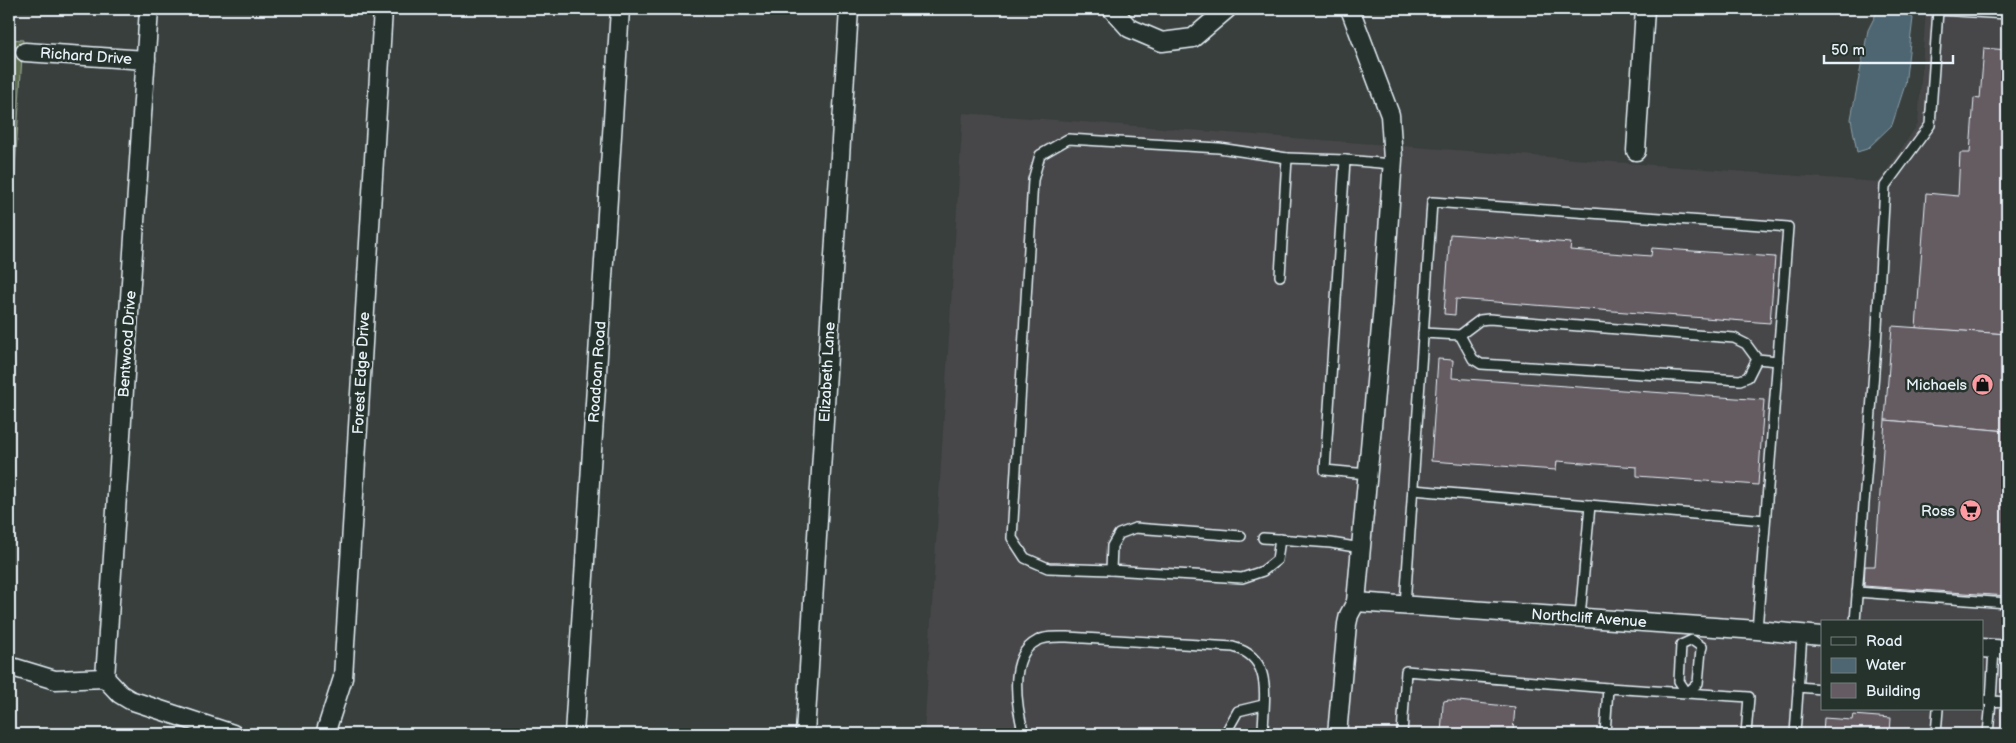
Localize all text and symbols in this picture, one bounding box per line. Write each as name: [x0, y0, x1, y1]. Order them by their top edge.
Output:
scale bar: [1824, 32, 1952, 64]
text: 50 m: [1831, 41, 1865, 60]
street label: Richard Drive: [39, 44, 133, 69]
street label: Bentwood Drive: [114, 290, 141, 398]
street label: Forest Edge Drive: [349, 311, 374, 435]
street label: Roadoan Road: [584, 320, 611, 424]
street label: Elizabeth Lane: [815, 321, 840, 423]
shop icon: Michaels: [1971, 373, 1995, 397]
place label: Michaels: [1906, 376, 1968, 395]
supermarket icon: Ross: [1959, 499, 1983, 523]
place label: Ross: [1921, 502, 1956, 521]
street label: Northcliff Avenue: [1531, 605, 1647, 632]
legend: [1821, 620, 1984, 710]
text: Road: [1866, 632, 1902, 651]
text: Water: [1866, 656, 1906, 675]
text: Building: [1866, 682, 1921, 701]

